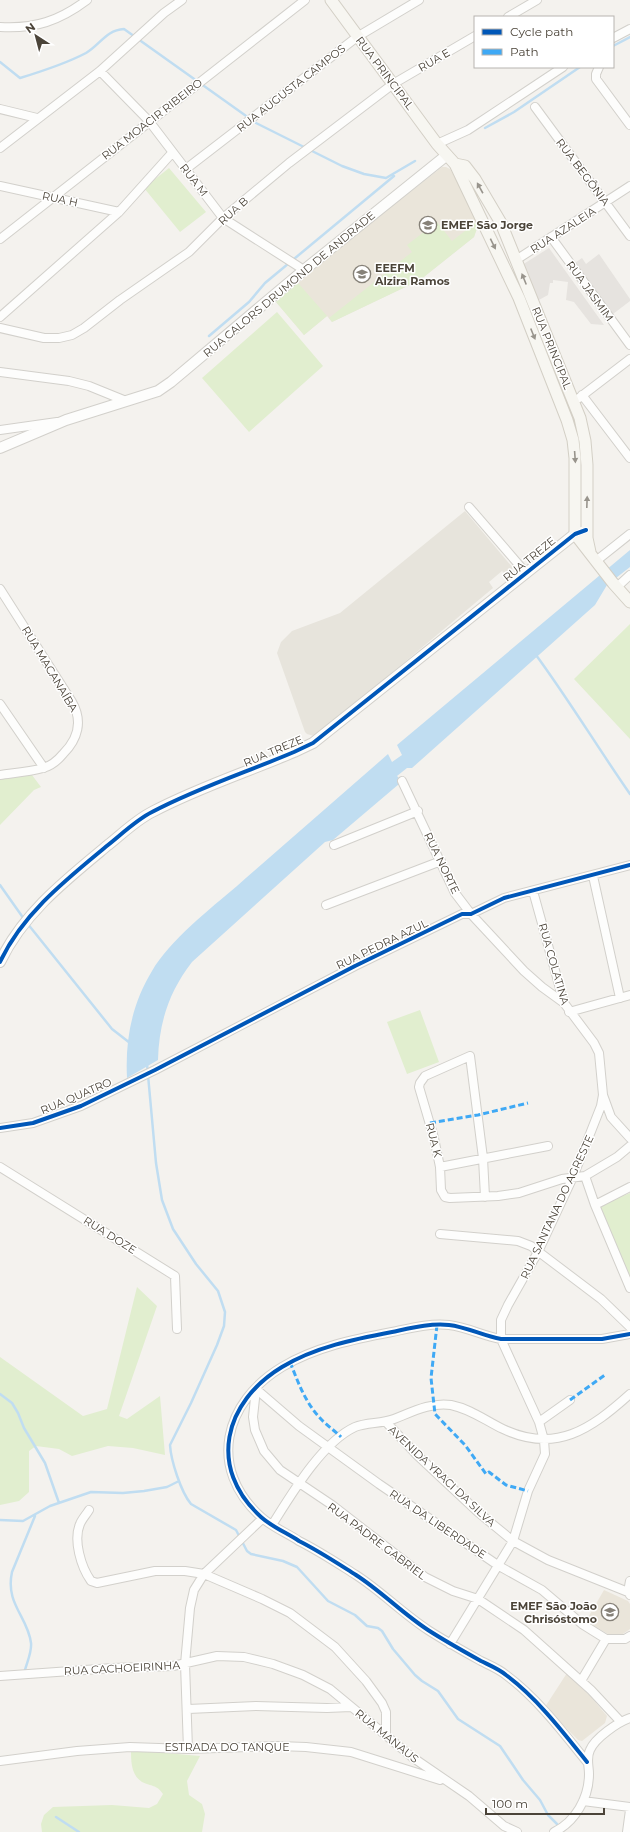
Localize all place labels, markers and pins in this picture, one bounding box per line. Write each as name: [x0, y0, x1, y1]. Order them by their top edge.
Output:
school or university icon: EMEF São Jorge: [418, 215, 438, 235]
place label: EMEF São Jorge: [441, 218, 533, 232]
place label: EEEFM Alzira Ramos: [374, 261, 450, 288]
school or university icon: EEEFM Alzira Ramos: [352, 264, 372, 284]
place label: EMEF São João Chrisóstomo: [510, 1599, 597, 1626]
school or university icon: EMEF São João Chrisóstomo: [600, 1602, 620, 1622]

